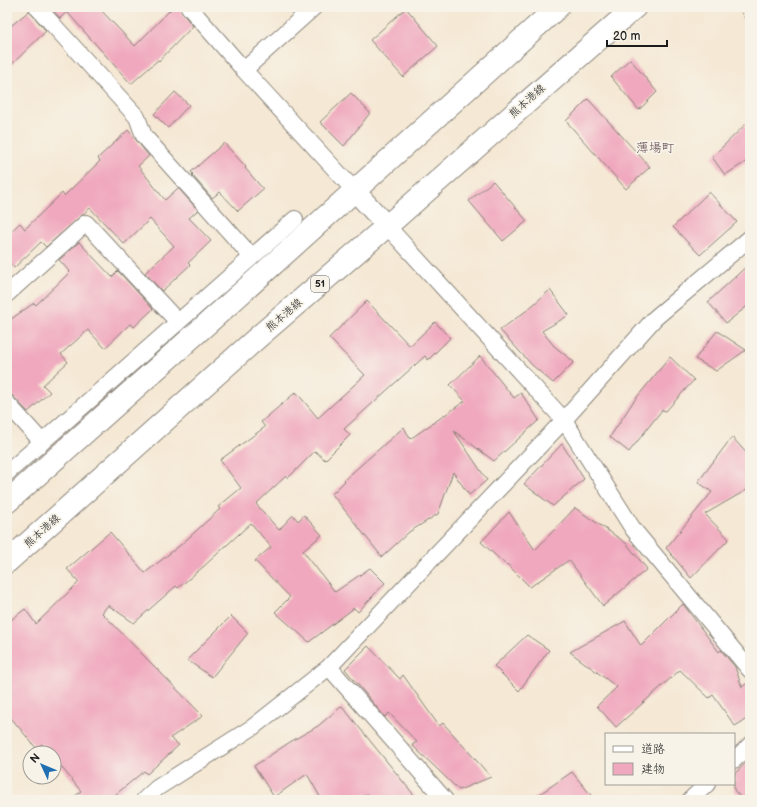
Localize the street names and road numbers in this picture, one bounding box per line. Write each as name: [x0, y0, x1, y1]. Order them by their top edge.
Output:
street label: 熊本港線: [506, 81, 548, 121]
road number: 51: [311, 276, 329, 292]
street label: 熊本港線: [263, 296, 305, 334]
street label: 熊本港線: [21, 511, 63, 551]

